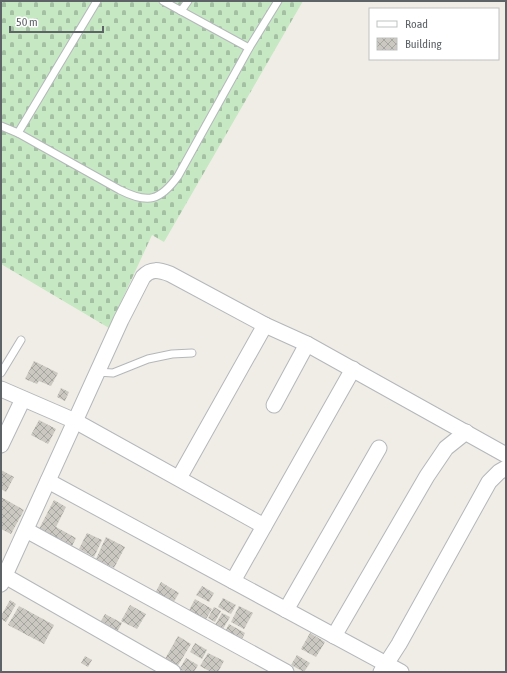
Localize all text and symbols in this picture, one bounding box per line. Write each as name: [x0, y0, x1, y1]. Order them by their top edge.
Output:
scale bar: [10, 8, 103, 34]
legend: [369, 8, 499, 60]
text: 50 m: [16, 15, 38, 29]
text: Road: [405, 17, 428, 31]
text: Building: [405, 37, 443, 51]

